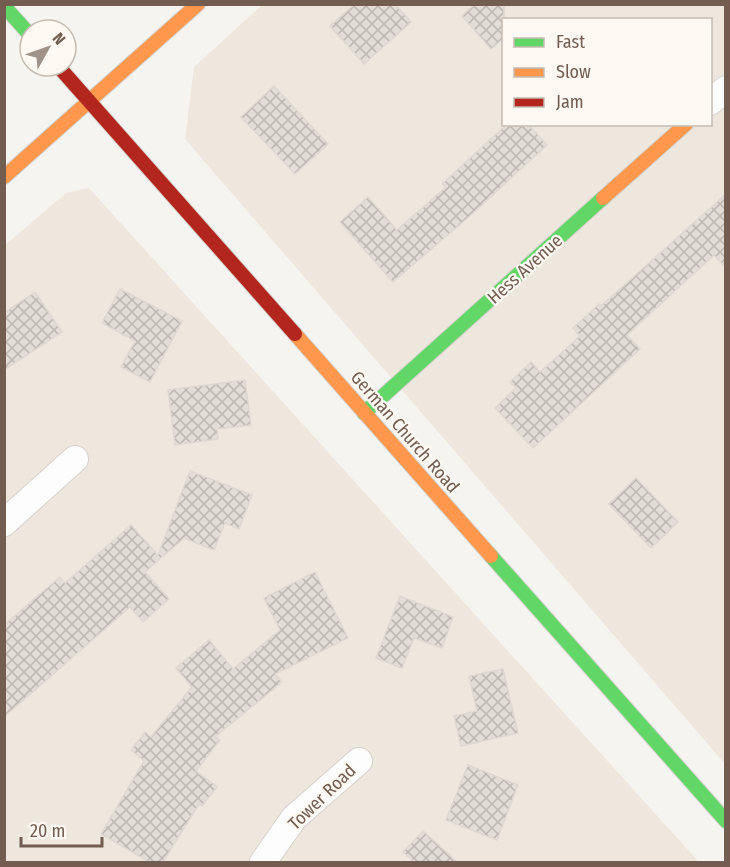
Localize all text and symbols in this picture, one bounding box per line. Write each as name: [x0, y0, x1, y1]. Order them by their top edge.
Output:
north arrow: [18, 18, 78, 78]
legend: [502, 18, 712, 126]
text: N: [49, 29, 69, 48]
text: Fast: [556, 31, 585, 53]
text: Slow: [556, 61, 591, 83]
text: Jam: [556, 91, 584, 113]
street label: Hess Avenue: [483, 230, 567, 308]
street label: German Church Road: [346, 367, 464, 497]
street label: Tower Road: [284, 759, 360, 835]
scale bar: [21, 810, 102, 848]
text: 20 m: [30, 820, 65, 842]

